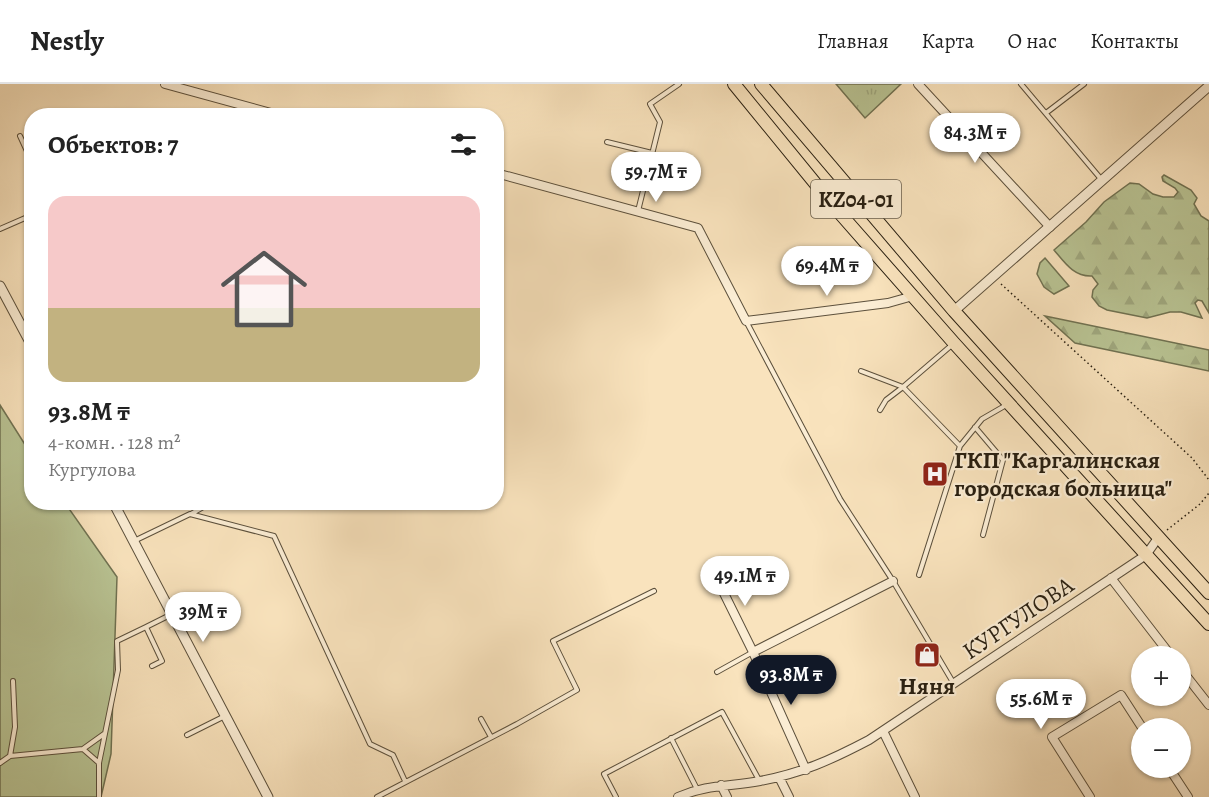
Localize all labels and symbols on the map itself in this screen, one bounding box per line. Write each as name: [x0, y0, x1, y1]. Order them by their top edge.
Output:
pin: 84.3M ₸: [920, 113, 1030, 164]
pin: 59.7M ₸: [601, 152, 711, 203]
road number: KZ04-01: [811, 180, 901, 218]
pin: 69.4M ₸: [772, 246, 882, 297]
place label: ГКП "Каргалинская городская больница": [954, 444, 1172, 504]
hospital icon: ГКП "Каргалинская городская больница": [920, 459, 950, 489]
pin: 49.1M ₸: [690, 556, 800, 607]
street label: КУРГУЛОВА: [956, 568, 1081, 667]
pin: 39M ₸: [161, 592, 245, 643]
shop icon: Няня: [912, 640, 942, 670]
pin: 93.8M ₸: [736, 655, 846, 706]
place label: Няня: [899, 670, 955, 702]
pin: 55.6M ₸: [986, 679, 1096, 730]

